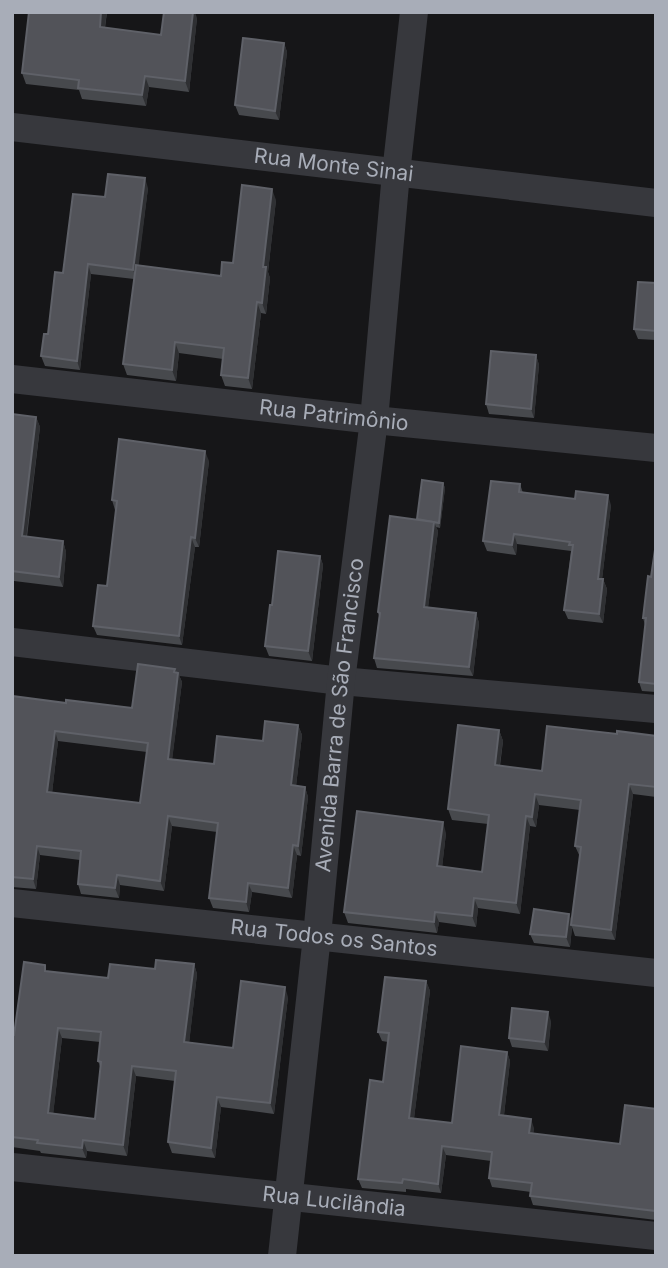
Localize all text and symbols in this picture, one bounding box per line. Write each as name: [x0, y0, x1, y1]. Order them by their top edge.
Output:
street label: Rua Monte Sinai: [253, 143, 415, 186]
street label: Rua Patrimônio: [258, 394, 410, 435]
street label: Avenida Barra de São Francisco: [310, 557, 368, 873]
street label: Rua Todos os Santos: [229, 914, 439, 961]
street label: Rua Lucilândia: [261, 1181, 407, 1221]

